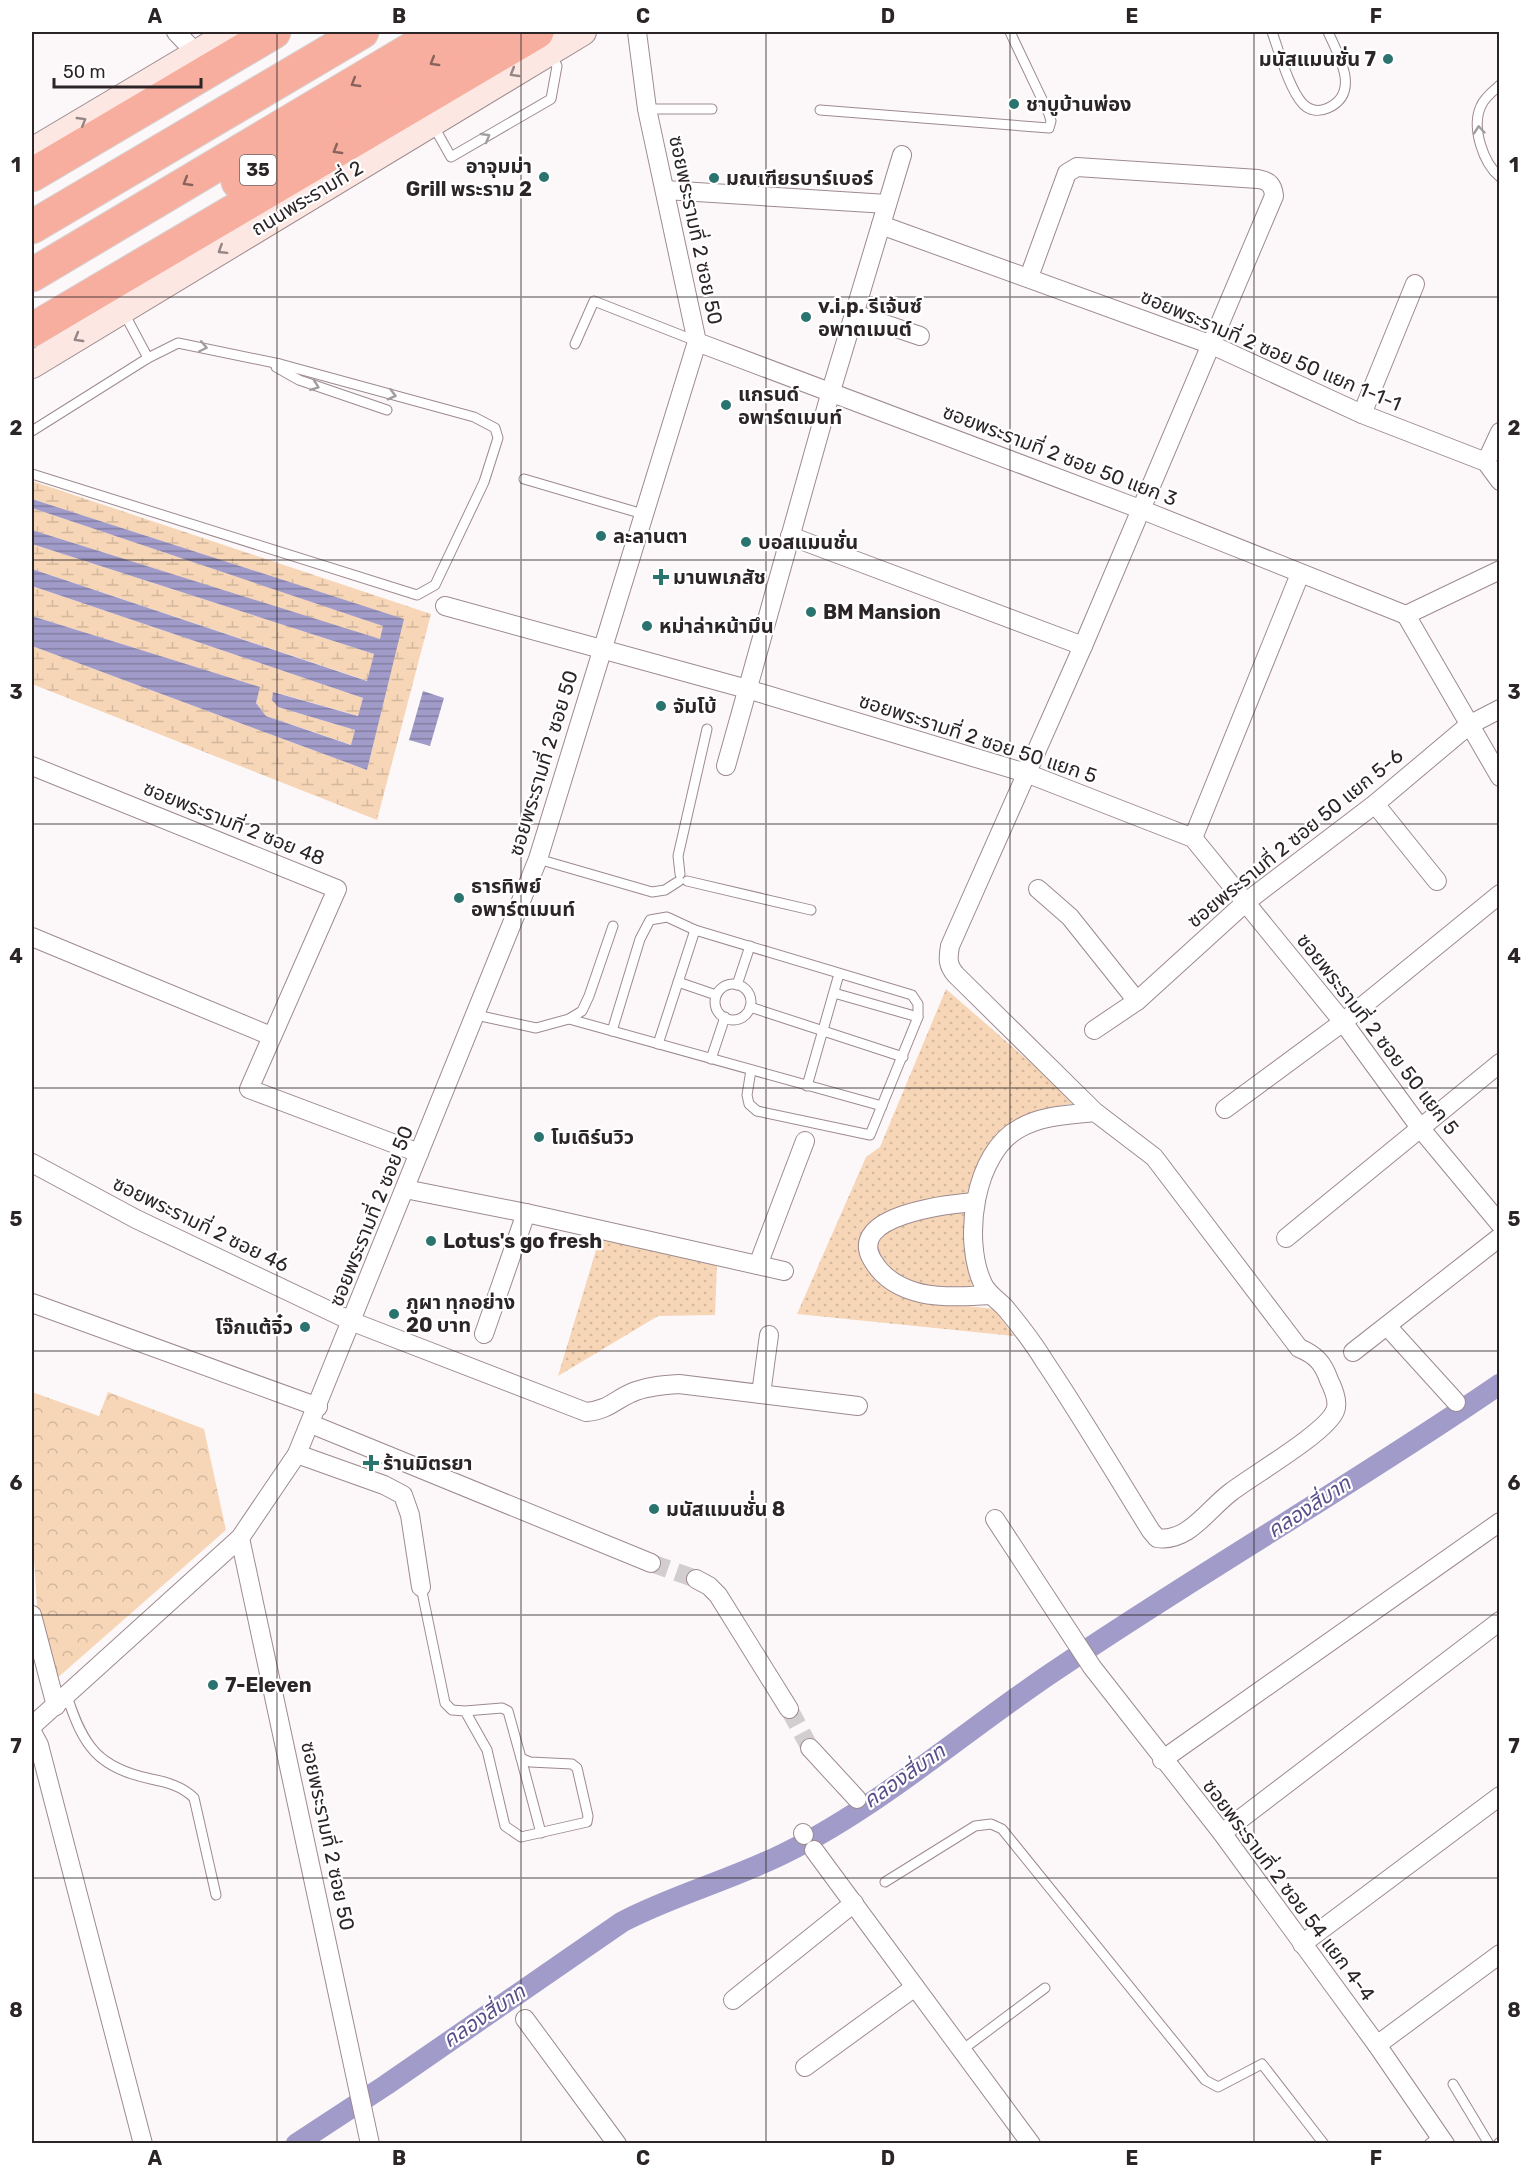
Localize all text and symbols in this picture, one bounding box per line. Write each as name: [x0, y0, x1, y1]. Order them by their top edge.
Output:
text: A: [148, 4, 163, 28]
text: B: [392, 4, 406, 28]
text: C: [636, 4, 650, 28]
text: D: [881, 4, 895, 28]
text: E: [1126, 4, 1138, 28]
text: F: [1370, 4, 1382, 28]
place label: มนัสแมนชั่น 7: [1259, 46, 1376, 71]
scale bar: [54, 51, 201, 89]
marker: มนัสแมนชั่น 7: [1381, 52, 1395, 66]
one-way arrow: [430, 55, 440, 66]
text: 50 m: [63, 61, 106, 83]
one-way arrow: [510, 65, 520, 77]
one-way arrow: [351, 75, 361, 87]
place label: ชาบูบ้านพ่อง: [1026, 92, 1131, 116]
marker: ชาบูบ้านพ่อง: [1007, 97, 1021, 111]
one-way arrow: [76, 117, 86, 129]
one-way arrow: [1473, 125, 1486, 135]
one-way arrow: [480, 133, 490, 144]
street label: ซอยพระรามที่ 2 ซอย 50: [664, 133, 730, 327]
one-way arrow: [333, 143, 343, 154]
text: 1: [11, 153, 21, 177]
text: 1: [1509, 153, 1519, 177]
street label: ถนนพระรามที่ 2: [246, 154, 367, 241]
place label: อาจุมม่า Grill พระราม 2: [406, 154, 532, 201]
road number: 35: [240, 155, 276, 185]
place label: มณเฑียรบาร์เบอร์: [726, 166, 874, 190]
marker: อาจุมม่า Grill พระราม 2: [537, 170, 551, 184]
marker: มณเฑียรบาร์เบอร์: [707, 171, 721, 185]
one-way arrow: [183, 175, 193, 187]
one-way arrow: [218, 243, 229, 254]
street label: ซอยพระรามที่ 2 ซอย 50 แยก 1-1-1: [1137, 282, 1406, 416]
place label: v.i.p. รีเจ้นซ์ อพาตเมนต์: [818, 294, 922, 341]
marker: v.i.p. รีเจ้นซ์ อพาตเมนต์: [799, 310, 813, 324]
one-way arrow: [74, 331, 84, 343]
one-way arrow: [198, 340, 208, 353]
one-way arrow: [309, 379, 320, 392]
place label: แกรนด์ อพาร์ตเมนท์: [738, 382, 842, 429]
one-way arrow: [386, 388, 397, 400]
street label: ซอยพระรามที่ 2 ซอย 50 แยก 3: [939, 397, 1181, 511]
marker: แกรนด์ อพาร์ตเมนท์: [719, 398, 733, 412]
text: 2: [10, 416, 23, 440]
text: 2: [1508, 416, 1521, 440]
place label: ละลานตา: [613, 524, 688, 548]
marker: ละลานตา: [594, 529, 608, 543]
place label: บอสแมนชั่น: [758, 529, 858, 554]
marker: บอสแมนชั่น: [739, 535, 753, 549]
place label: มานพเภสัช: [673, 565, 766, 589]
marker: มานพเภสัช: [654, 570, 668, 584]
place label: BM Mansion: [823, 600, 941, 624]
marker: BM Mansion: [804, 605, 818, 619]
place label: หม่าล่าหน้ามึน: [659, 614, 774, 638]
marker: หม่าล่าหน้ามึน: [640, 619, 654, 633]
street label: ซอยพระรามที่ 2 ซอย 50: [501, 667, 583, 859]
text: 3: [9, 680, 23, 704]
text: 3: [1507, 680, 1521, 704]
street label: ซอยพระรามที่ 2 ซอย 50 แยก 5: [856, 686, 1101, 788]
place label: จัมโบ้: [673, 694, 717, 718]
marker: จัมโบ้: [654, 699, 668, 713]
street label: ซอยพระรามที่ 2 ซอย 50 แยก 5-6: [1181, 742, 1408, 933]
street label: ซอยพระรามที่ 2 ซอย 48: [140, 774, 329, 870]
place label: ธารทิพย์ อพาร์ตเมนท์: [471, 874, 575, 921]
marker: ธารทิพย์ อพาร์ตเมนท์: [452, 891, 466, 905]
street label: ซอยพระรามที่ 2 ซอย 50 แยก 5: [1292, 927, 1466, 1140]
text: 4: [9, 944, 23, 968]
text: 4: [1507, 944, 1521, 968]
street label: ซอยพระรามที่ 2 ซอย 50: [322, 1121, 418, 1310]
place label: โมเดิร์นวิว: [551, 1125, 634, 1149]
marker: โมเดิร์นวิว: [532, 1130, 546, 1144]
street label: ซอยพระรามที่ 2 ซอย 46: [109, 1169, 294, 1277]
text: 5: [10, 1207, 23, 1231]
text: 5: [1508, 1207, 1521, 1231]
place label: Lotus's go fresh: [443, 1229, 602, 1253]
marker: Lotus's go fresh: [424, 1234, 438, 1248]
place label: ภูผา ทุกอย่าง 20 บาท: [406, 1290, 515, 1337]
marker: ภูผา ทุกอย่าง 20 บาท: [387, 1307, 401, 1321]
place label: โจ๊กแต้จิ๋ว: [215, 1314, 293, 1339]
marker: โจ๊กแต้จิ๋ว: [298, 1320, 312, 1334]
place label: ร้านมิตรยา: [383, 1451, 472, 1475]
marker: ร้านมิตรยา: [364, 1456, 378, 1470]
water label: คลองสี่บาท: [1261, 1468, 1356, 1543]
text: 6: [9, 1471, 23, 1495]
text: 6: [1507, 1471, 1521, 1495]
place label: มนัสแมนชั่่น 8: [666, 1490, 785, 1521]
marker: มนัสแมนชั่่น 8: [647, 1502, 661, 1516]
place label: 7-Eleven: [225, 1673, 312, 1697]
marker: 7-Eleven: [206, 1678, 220, 1692]
text: 7: [10, 1734, 22, 1758]
text: 7: [1508, 1734, 1520, 1758]
water label: คลองสี่บาท: [857, 1736, 950, 1813]
street label: ซอยพระรามที่ 2 ซอย 50: [296, 1739, 362, 1933]
street label: ซอยพระรามที่ 2 ซอย 54 แยก 4-4: [1198, 1773, 1382, 2006]
water label: คลองสี่บาท: [437, 1977, 531, 2052]
text: 8: [9, 1998, 23, 2022]
text: 8: [1507, 1998, 1521, 2022]
text: A: [148, 2146, 163, 2170]
text: B: [392, 2146, 406, 2170]
text: C: [636, 2146, 650, 2170]
text: D: [881, 2146, 895, 2170]
text: E: [1126, 2146, 1138, 2170]
text: F: [1370, 2146, 1382, 2170]

